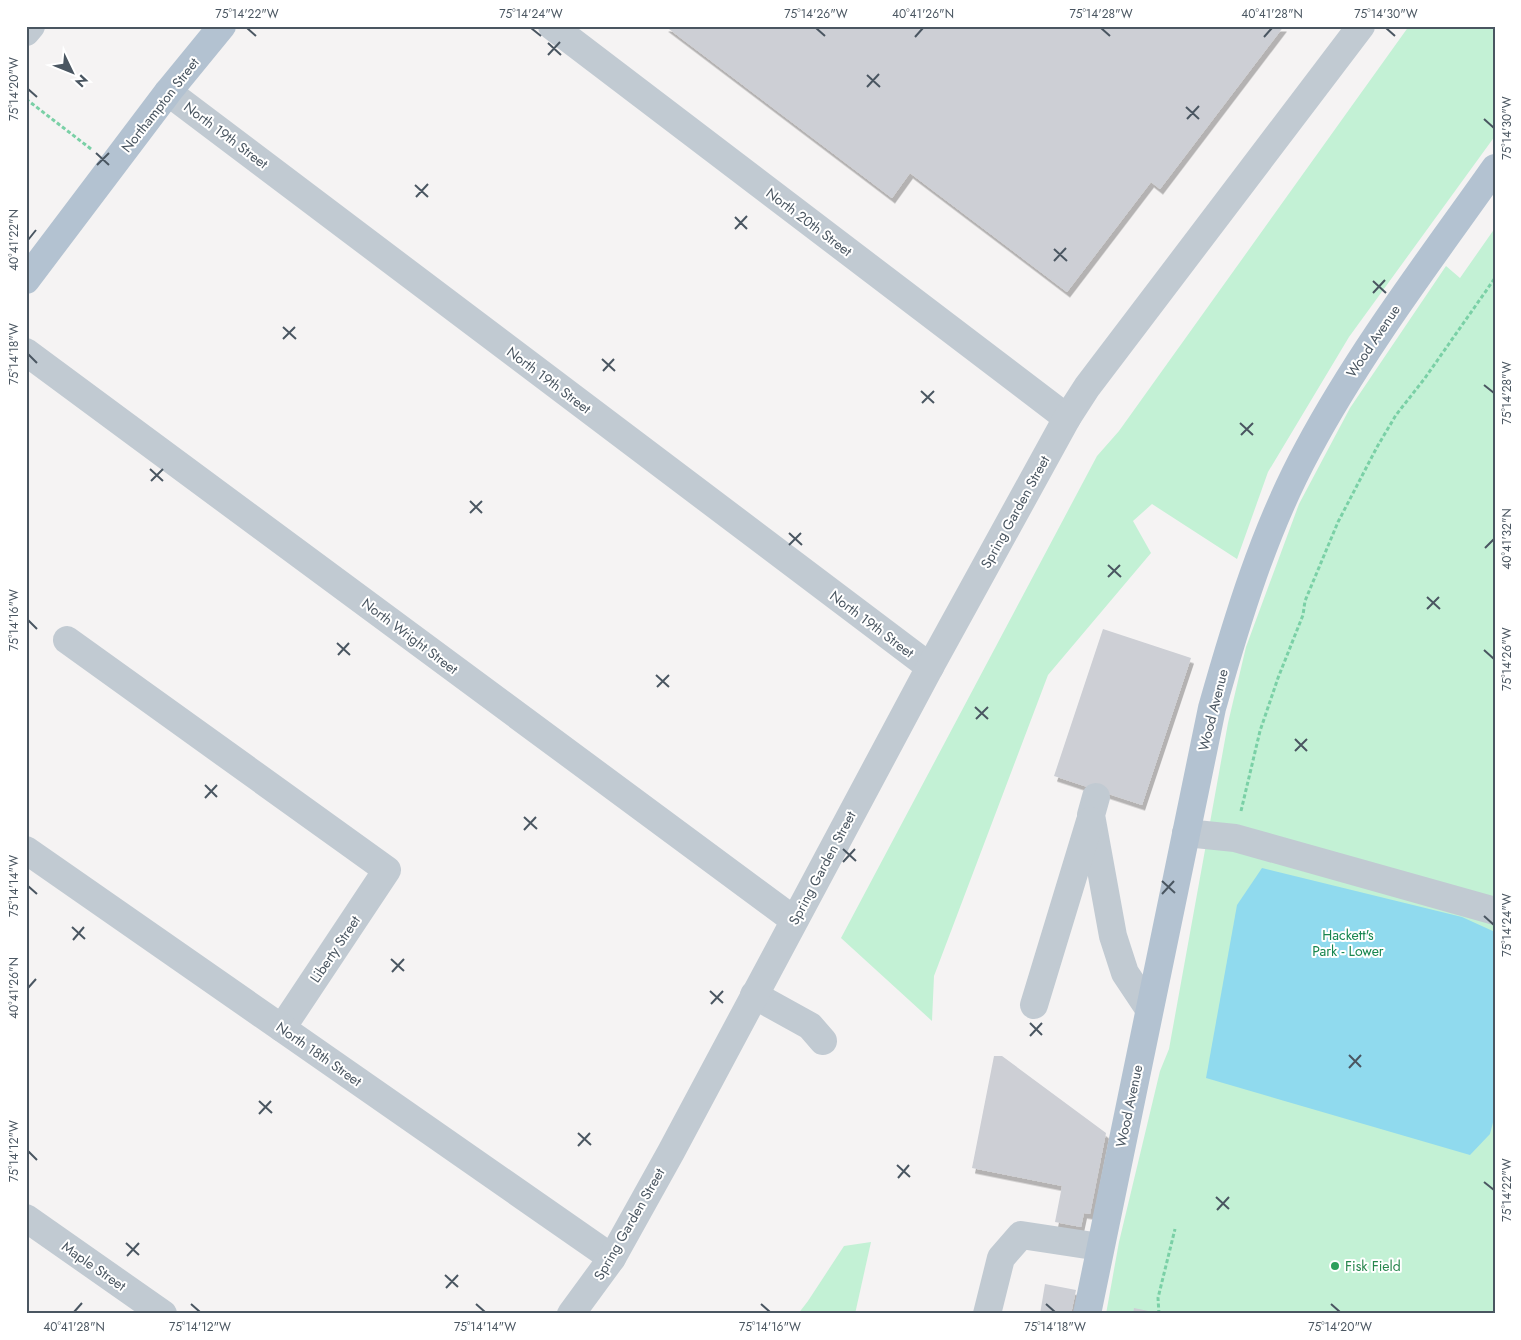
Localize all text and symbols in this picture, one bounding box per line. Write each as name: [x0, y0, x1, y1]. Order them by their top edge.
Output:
text: 75°14'22"W: [215, 5, 279, 23]
text: 75°14'24"W: [499, 5, 563, 23]
text: 75°14'26"W: [784, 5, 848, 23]
text: 40°41'26"N: [892, 5, 954, 23]
text: 75°14'28"W: [1069, 5, 1133, 23]
text: 40°41'28"N: [1241, 5, 1303, 23]
text: 75°14'30"W: [1354, 5, 1418, 23]
north arrow: [48, 48, 98, 98]
street label: Northampton Street: [117, 53, 204, 157]
text: 75°14'20"W: [5, 57, 23, 121]
text: N: [70, 70, 93, 92]
text: 75°14'30"W: [1498, 96, 1516, 160]
street label: North 19th Street: [180, 97, 273, 174]
street label: North 20th Street: [762, 183, 857, 261]
text: 40°41'22"N: [5, 209, 23, 271]
street label: Wood Avenue: [1341, 301, 1405, 381]
text: 75°14'18"W: [5, 323, 23, 385]
street label: North 19th Street: [503, 342, 596, 419]
text: 75°14'28"W: [1498, 361, 1516, 425]
street label: Spring Garden Street: [976, 451, 1055, 572]
text: 40°41'32"N: [1498, 508, 1516, 570]
street label: North 19th Street: [826, 586, 919, 663]
text: 75°14'16"W: [5, 589, 23, 651]
street label: North Wright Street: [358, 593, 463, 679]
text: 75°14'26"W: [1498, 627, 1516, 691]
street label: Wood Avenue: [1193, 667, 1233, 753]
street label: Spring Garden Street: [784, 807, 861, 928]
text: 75°14'14"W: [5, 855, 23, 917]
text: 75°14'24"W: [1498, 893, 1516, 957]
street label: Liberty Street: [305, 911, 365, 987]
park label: Hackett's Park - Lower: [1312, 925, 1384, 961]
text: 40°41'26"N: [5, 957, 23, 1019]
street label: North 18th Street: [272, 1017, 366, 1091]
street label: Wood Avenue: [1111, 1063, 1147, 1149]
text: 75°14'12"W: [5, 1120, 23, 1182]
text: 75°14'22"W: [1498, 1158, 1516, 1222]
street label: Spring Garden Street: [589, 1164, 670, 1284]
street label: Maple Street: [58, 1237, 131, 1296]
place label: Fisk Field: [1345, 1256, 1401, 1276]
marker: Fisk Field: [1329, 1260, 1341, 1272]
text: 40°41'28"N: [43, 1318, 105, 1336]
text: 75°14'12"W: [169, 1318, 231, 1336]
text: 75°14'14"W: [454, 1318, 516, 1336]
text: 75°14'16"W: [739, 1318, 801, 1336]
text: 75°14'18"W: [1024, 1318, 1086, 1336]
text: 75°14'20"W: [1308, 1318, 1372, 1336]

